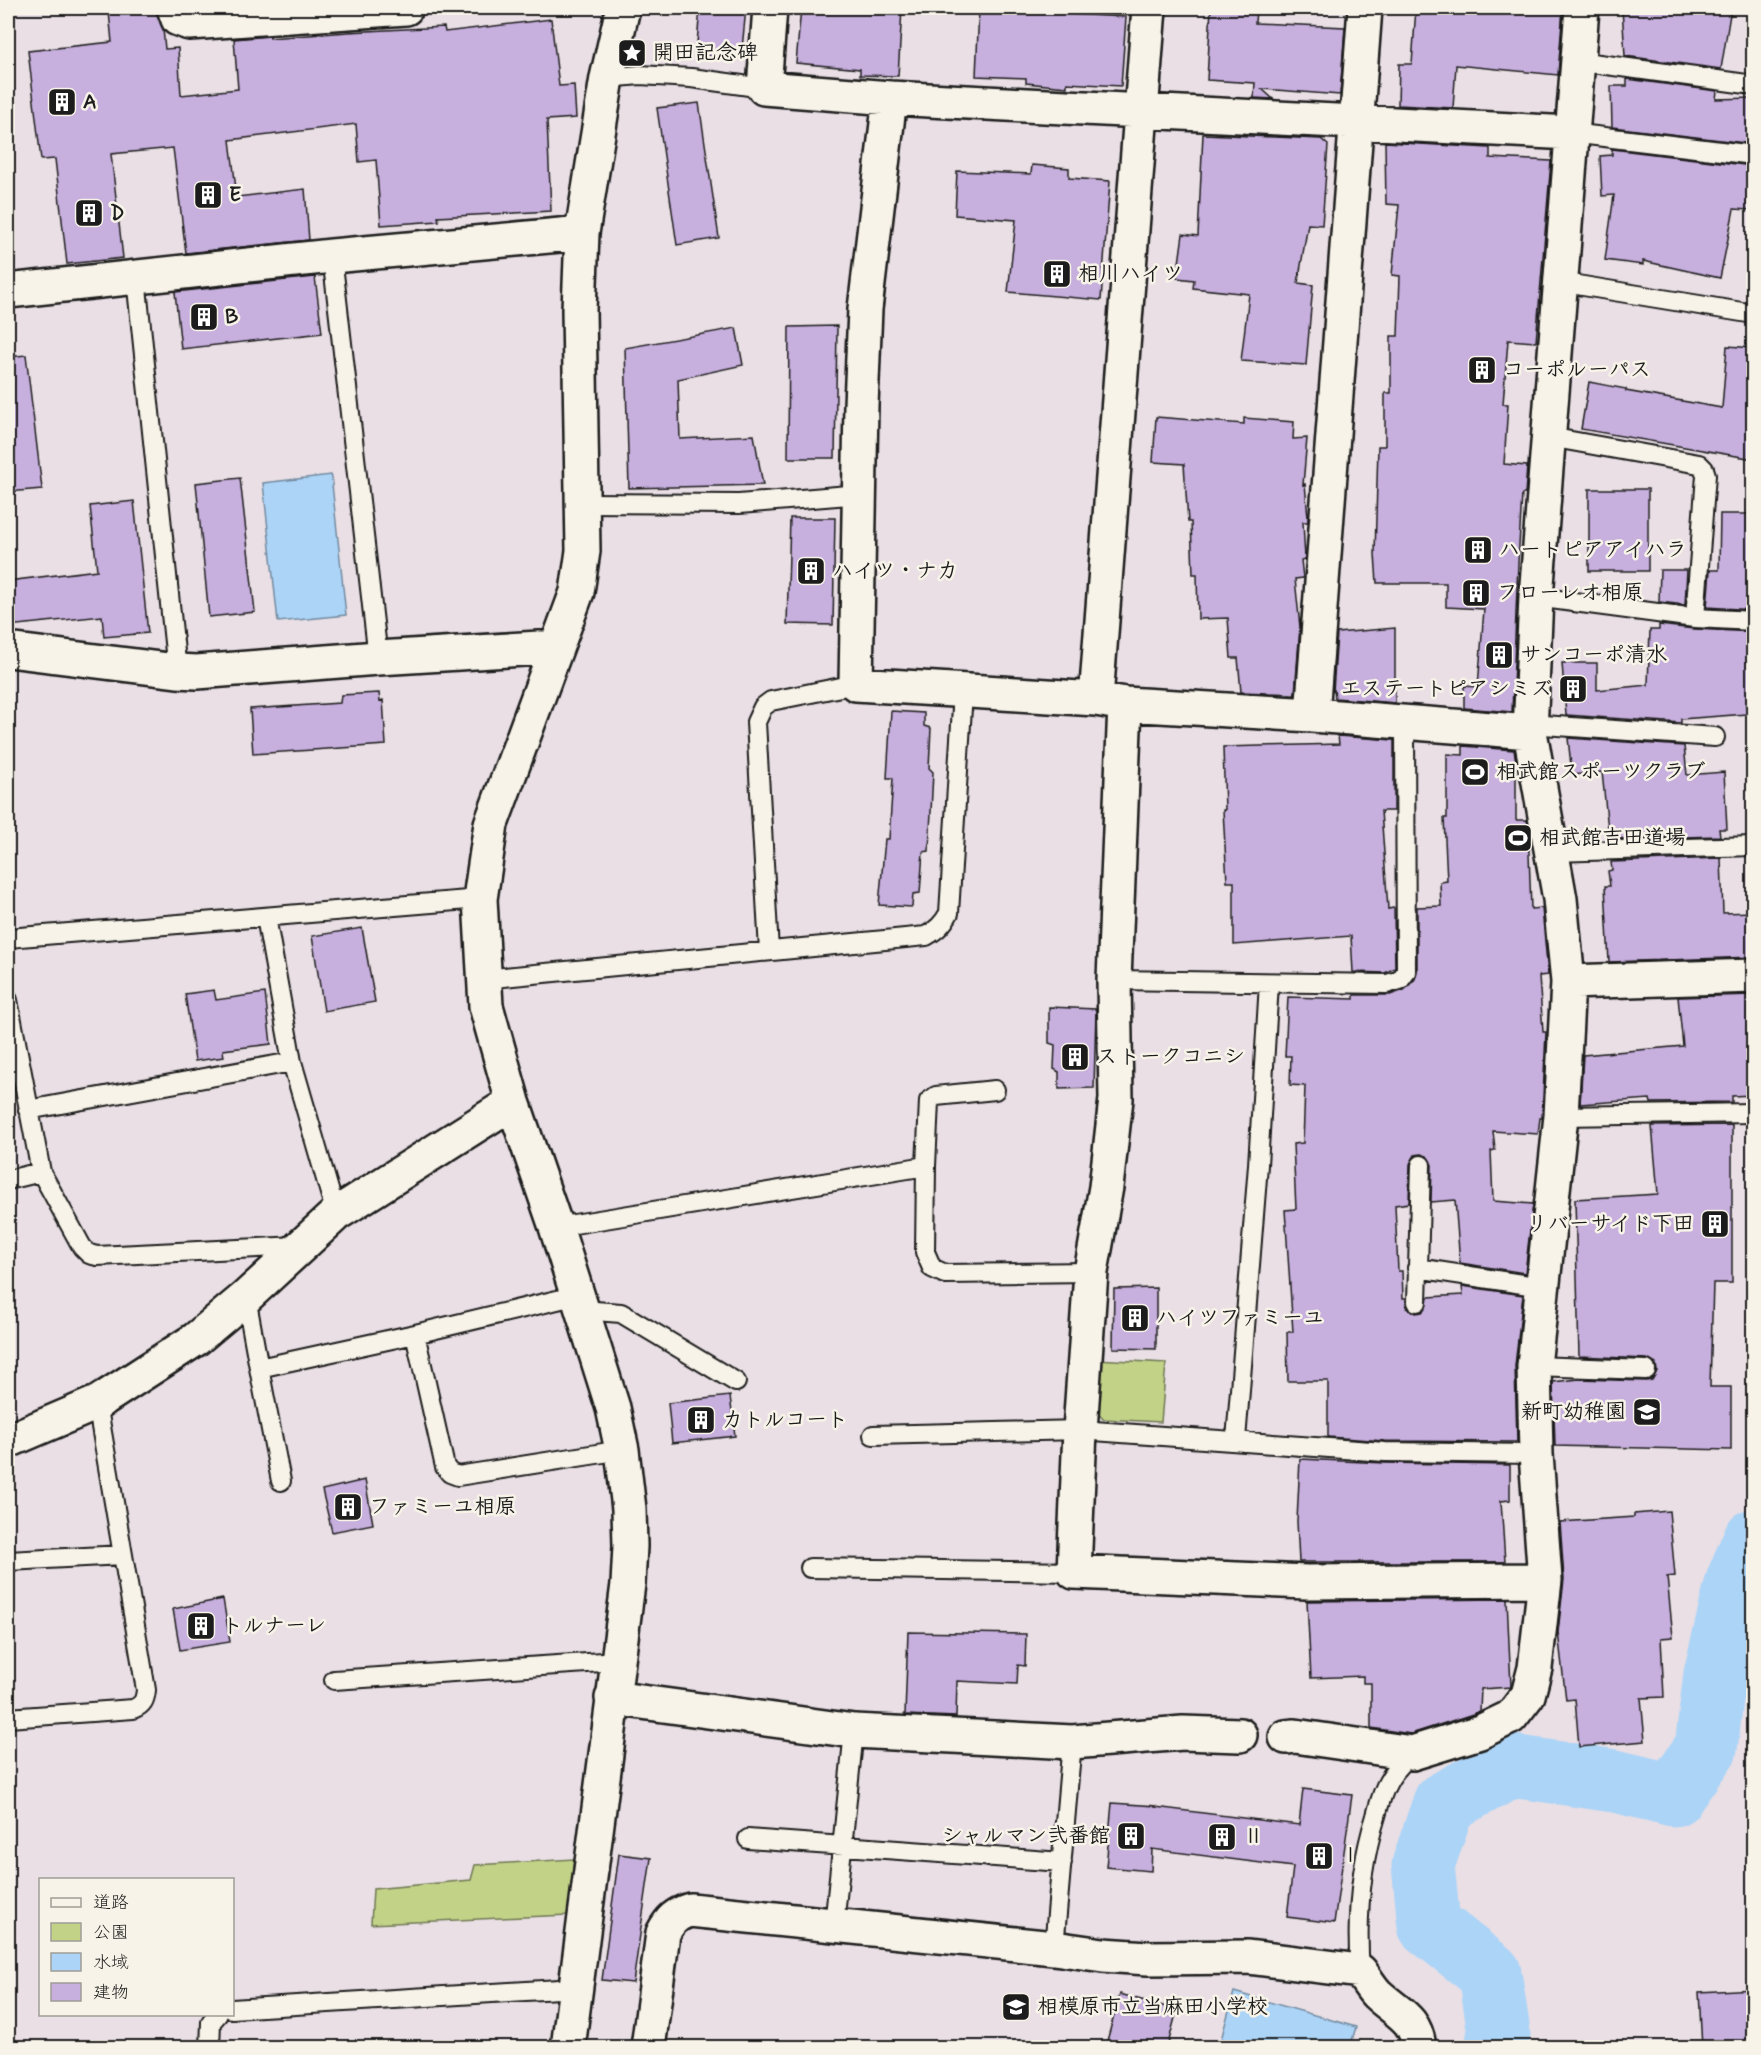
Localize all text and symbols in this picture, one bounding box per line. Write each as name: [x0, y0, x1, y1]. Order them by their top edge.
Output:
place icon: 開田記念碑: [616, 37, 648, 69]
place label: 開田記念碑: [653, 39, 758, 67]
building icon: A: [46, 86, 78, 118]
place label: A: [83, 88, 97, 116]
building icon: E: [192, 179, 224, 211]
place label: E: [229, 181, 241, 209]
building icon: D: [73, 197, 105, 229]
place label: D: [110, 199, 124, 227]
building icon: 相川ハイツ: [1041, 258, 1073, 290]
place label: 相川ハイツ: [1078, 260, 1183, 288]
building icon: B: [188, 301, 220, 333]
place label: B: [225, 303, 238, 331]
building icon: コーポルーパス: [1466, 354, 1498, 386]
place label: コーポルーパス: [1503, 356, 1651, 384]
building icon: ハートピアアイハラ: [1462, 534, 1494, 566]
place label: ハートピアアイハラ: [1499, 536, 1687, 564]
building icon: ハイツ・ナカ: [795, 555, 827, 587]
place label: ハイツ・ナカ: [832, 557, 958, 585]
building icon: フローレオ相原: [1460, 577, 1492, 609]
place label: フローレオ相原: [1497, 579, 1643, 607]
building icon: サンコーポ清水: [1483, 639, 1515, 671]
place label: サンコーポ清水: [1520, 641, 1667, 669]
building icon: エステートピアシミズ: [1557, 673, 1589, 705]
place label: エステートピアシミズ: [1340, 675, 1552, 703]
sports icon: 相武館スポーツクラブ: [1459, 756, 1491, 788]
place label: 相武館スポーツクラブ: [1496, 758, 1706, 786]
sports icon: 相武館吉田道場: [1502, 822, 1534, 854]
place label: 相武館吉田道場: [1539, 824, 1686, 852]
building icon: ストークコニシ: [1059, 1041, 1091, 1073]
place label: ストークコニシ: [1096, 1043, 1245, 1071]
building icon: リバーサイド下田: [1699, 1208, 1731, 1240]
place label: リバーサイド下田: [1526, 1210, 1694, 1238]
building icon: ハイツファミーユ: [1119, 1302, 1151, 1334]
place label: ハイツファミーユ: [1156, 1304, 1324, 1332]
school or university icon: 新町幼稚園: [1631, 1396, 1663, 1428]
place label: 新町幼稚園: [1521, 1398, 1626, 1426]
building icon: カトルコート: [685, 1404, 717, 1436]
place label: カトルコート: [722, 1406, 848, 1434]
building icon: ファミーユ相原: [332, 1491, 364, 1523]
place label: ファミーユ相原: [369, 1493, 516, 1521]
building icon: トルナーレ: [185, 1610, 217, 1642]
place label: トルナーレ: [222, 1612, 326, 1640]
building icon: シャルマン弐番館: [1115, 1820, 1147, 1852]
building icon: Ⅱ: [1206, 1821, 1238, 1853]
place label: シャルマン弐番館: [942, 1822, 1110, 1850]
place label: Ⅱ: [1243, 1823, 1264, 1851]
building icon: Ⅰ: [1303, 1840, 1335, 1872]
place label: Ⅰ: [1340, 1842, 1361, 1870]
legend: [39, 1878, 234, 2016]
text: 道路: [93, 1891, 129, 1915]
text: 公園: [93, 1921, 129, 1945]
text: 水域: [93, 1951, 129, 1975]
text: 建物: [93, 1981, 129, 2005]
school or university icon: 相模原市立当麻田小学校: [1000, 1991, 1032, 2023]
place label: 相模原市立当麻田小学校: [1037, 1993, 1268, 2021]

